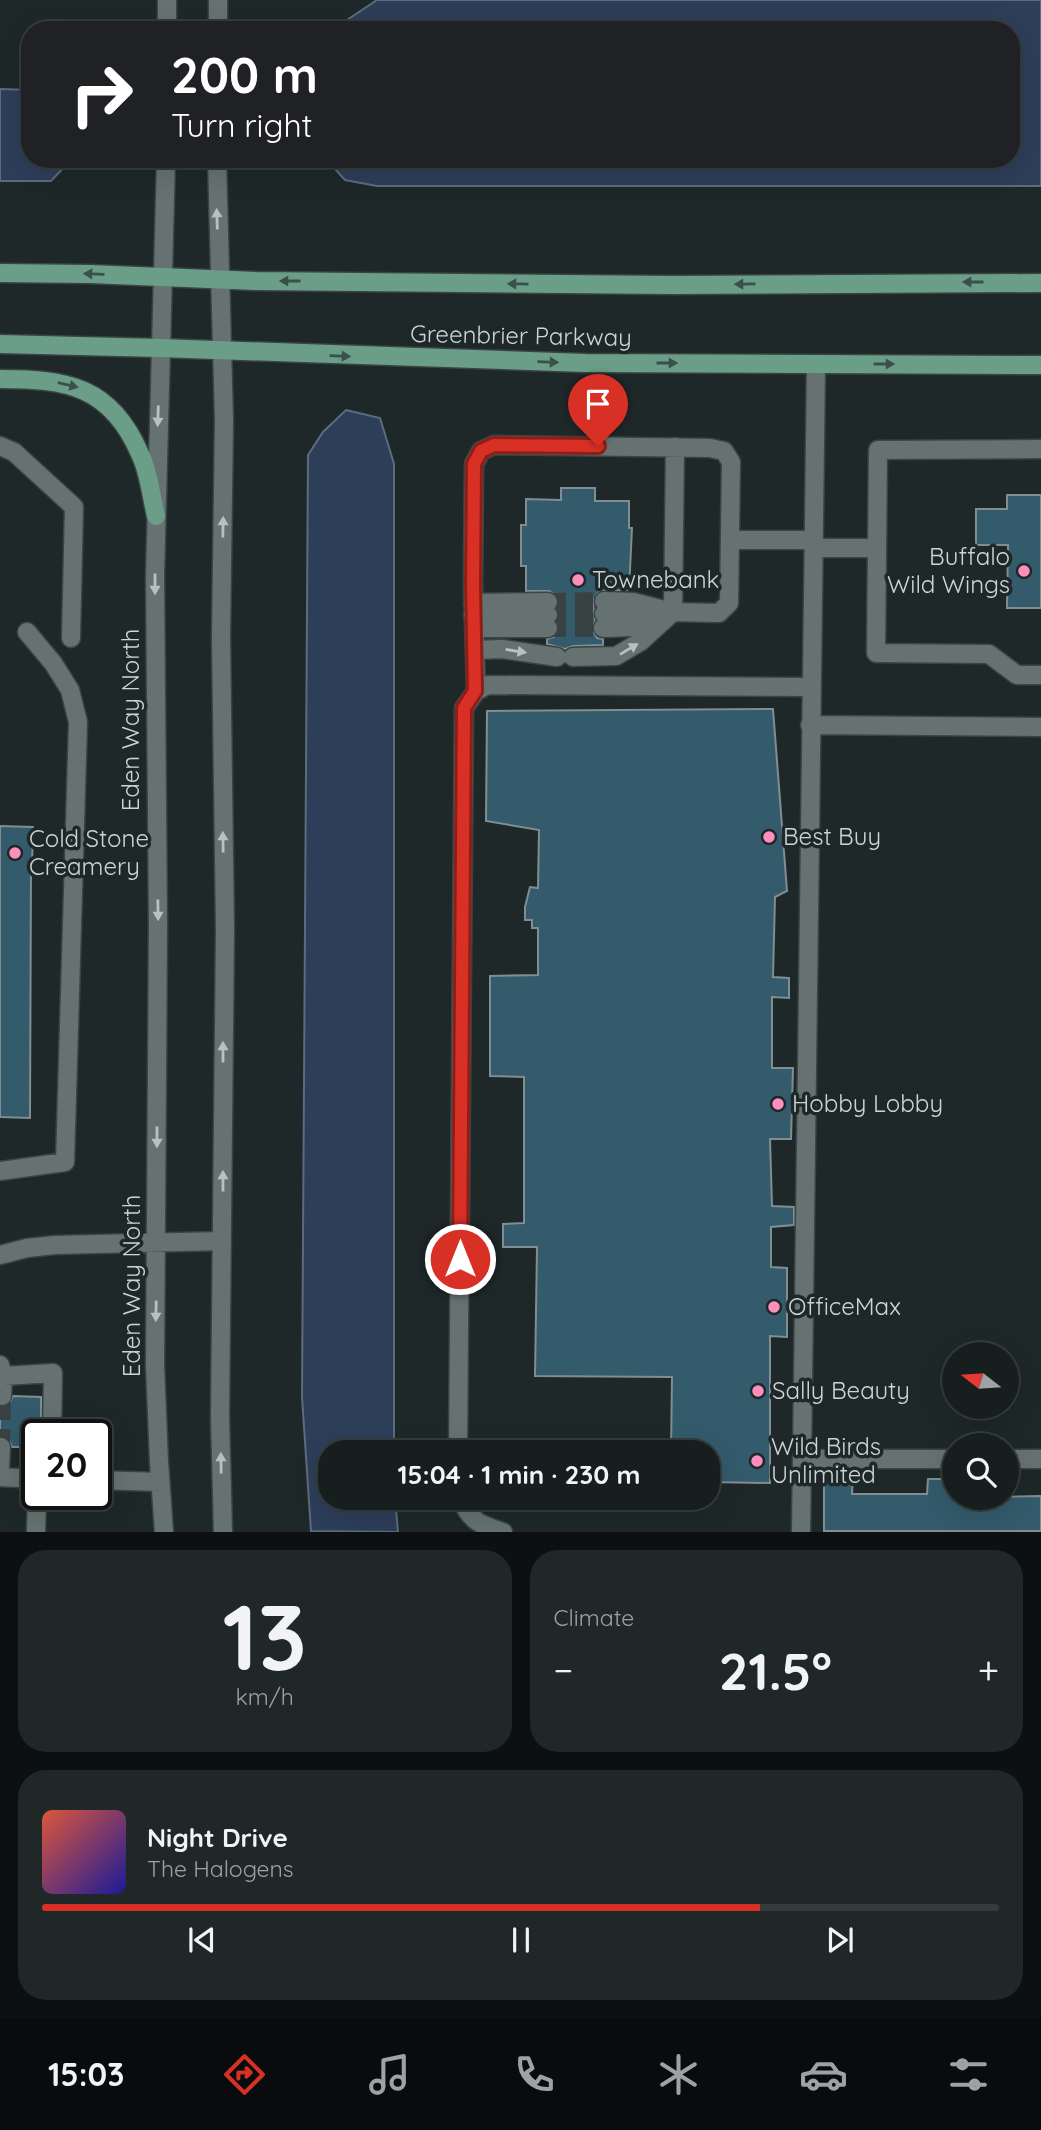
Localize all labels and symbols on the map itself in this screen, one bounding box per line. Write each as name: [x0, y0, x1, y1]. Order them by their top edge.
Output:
one-way arrow: [211, 208, 222, 230]
one-way arrow: [83, 269, 105, 280]
one-way arrow: [279, 275, 301, 287]
one-way arrow: [962, 276, 984, 288]
one-way arrow: [507, 278, 529, 290]
one-way arrow: [734, 279, 756, 290]
street label: Greenbrier Parkway: [410, 318, 632, 352]
one-way arrow: [329, 350, 351, 361]
one-way arrow: [537, 356, 559, 367]
one-way arrow: [656, 357, 678, 369]
one-way arrow: [873, 358, 895, 370]
pin: [568, 374, 628, 446]
one-way arrow: [57, 380, 79, 391]
one-way arrow: [153, 405, 164, 427]
one-way arrow: [217, 516, 228, 538]
place label: Buffalo Wild Wings: [887, 541, 1010, 599]
marker: Buffalo Wild Wings: [1016, 563, 1032, 579]
place label: Townebank: [592, 564, 719, 594]
marker: Townebank: [570, 572, 586, 588]
one-way arrow: [149, 574, 161, 596]
street label: Eden Way North: [115, 629, 145, 811]
one-way arrow: [619, 642, 638, 655]
one-way arrow: [505, 646, 527, 657]
place label: Best Buy: [783, 821, 881, 851]
place label: Cold Stone Creamery: [29, 823, 149, 881]
marker: Best Buy: [761, 829, 777, 845]
one-way arrow: [217, 830, 229, 852]
marker: Cold Stone Creamery: [7, 845, 23, 861]
one-way arrow: [152, 899, 164, 921]
one-way arrow: [218, 1041, 229, 1063]
place label: Hobby Lobby: [792, 1088, 943, 1118]
marker: Hobby Lobby: [770, 1096, 786, 1112]
one-way arrow: [151, 1127, 163, 1149]
one-way arrow: [217, 1170, 229, 1192]
street label: Eden Way North: [116, 1195, 146, 1377]
position arrow: [423, 1222, 497, 1296]
place label: OfficeMax: [788, 1291, 901, 1321]
marker: OfficeMax: [766, 1299, 782, 1315]
one-way arrow: [150, 1300, 161, 1322]
north arrow: [942, 1342, 1018, 1419]
place label: Sally Beauty: [772, 1375, 910, 1405]
marker: Sally Beauty: [750, 1383, 766, 1399]
speed limit sign: 20: [21, 1419, 112, 1510]
place label: Wild Birds Unlimited: [771, 1431, 881, 1489]
one-way arrow: [215, 1452, 227, 1474]
marker: Wild Birds Unlimited: [749, 1453, 765, 1469]

